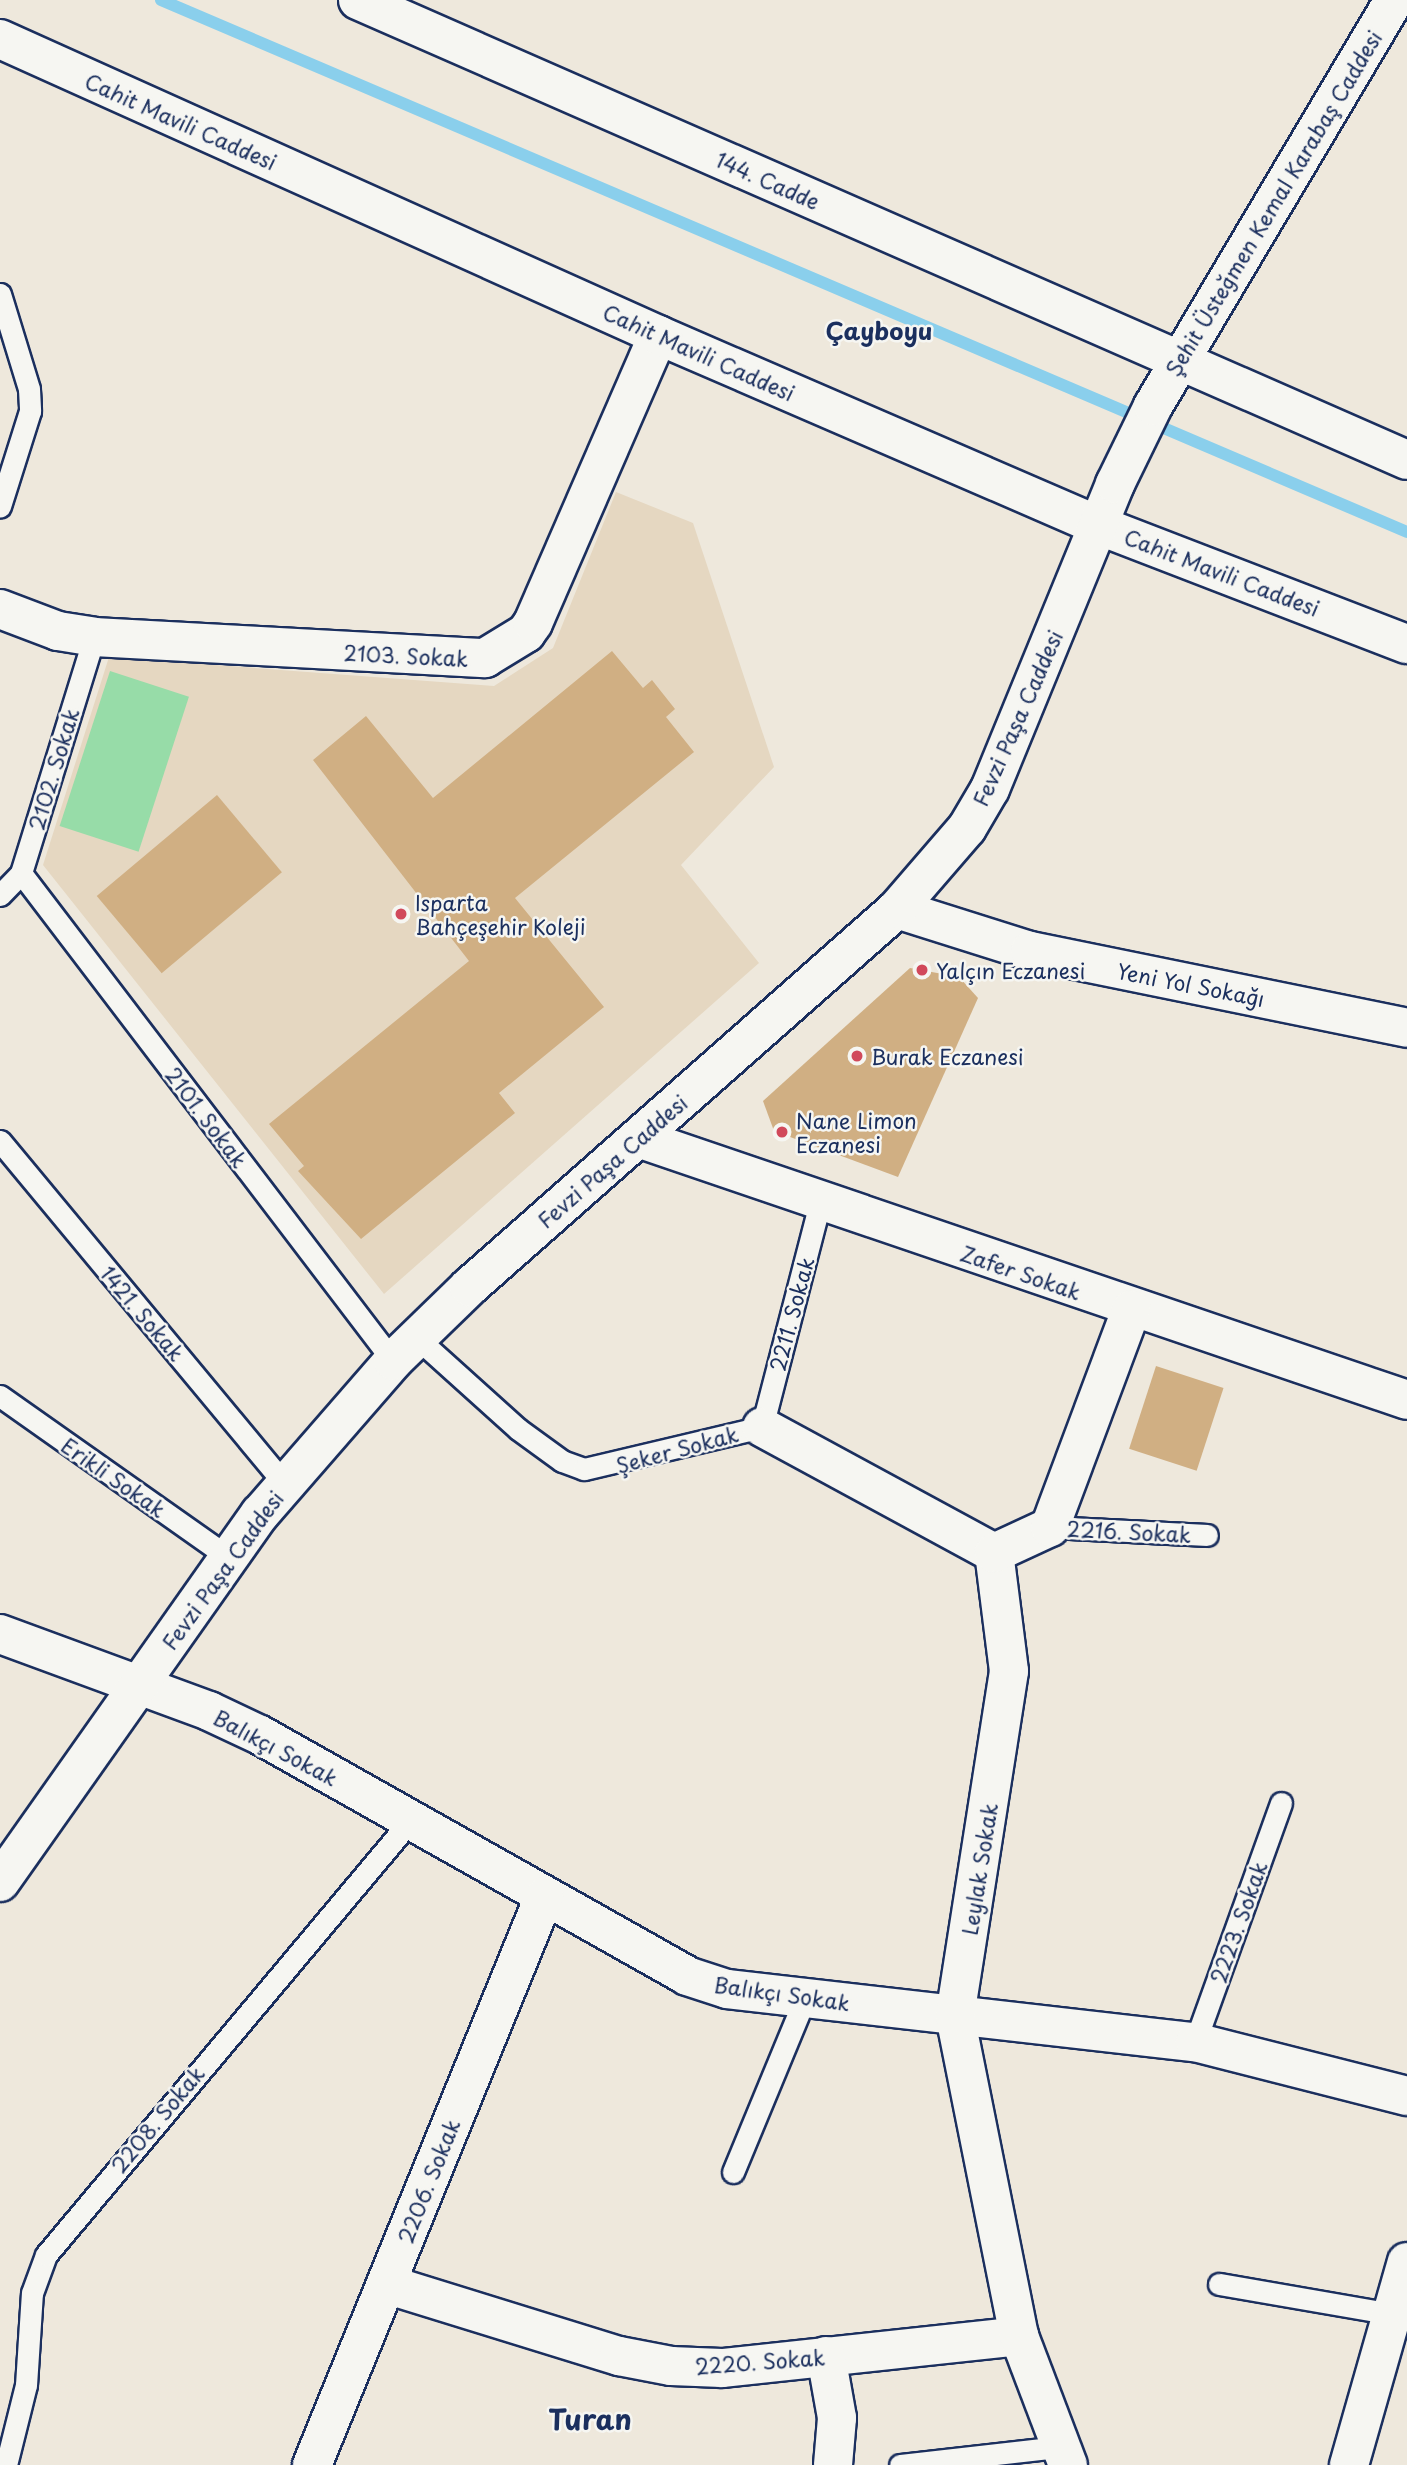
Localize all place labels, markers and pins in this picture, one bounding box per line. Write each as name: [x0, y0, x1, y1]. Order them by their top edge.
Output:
place label: Isparta Bahçeşehir Koleji: [415, 889, 586, 939]
marker: Isparta Bahçeşehir Koleji: [393, 906, 409, 922]
place label: Yalçın Eczanesi: [936, 957, 1086, 983]
marker: Yalçın Eczanesi: [914, 962, 930, 978]
place label: Burak Eczanesi: [871, 1043, 1025, 1069]
marker: Burak Eczanesi: [849, 1048, 865, 1064]
place label: Nane Limon Eczanesi: [796, 1107, 917, 1157]
marker: Nane Limon Eczanesi: [774, 1124, 790, 1140]

